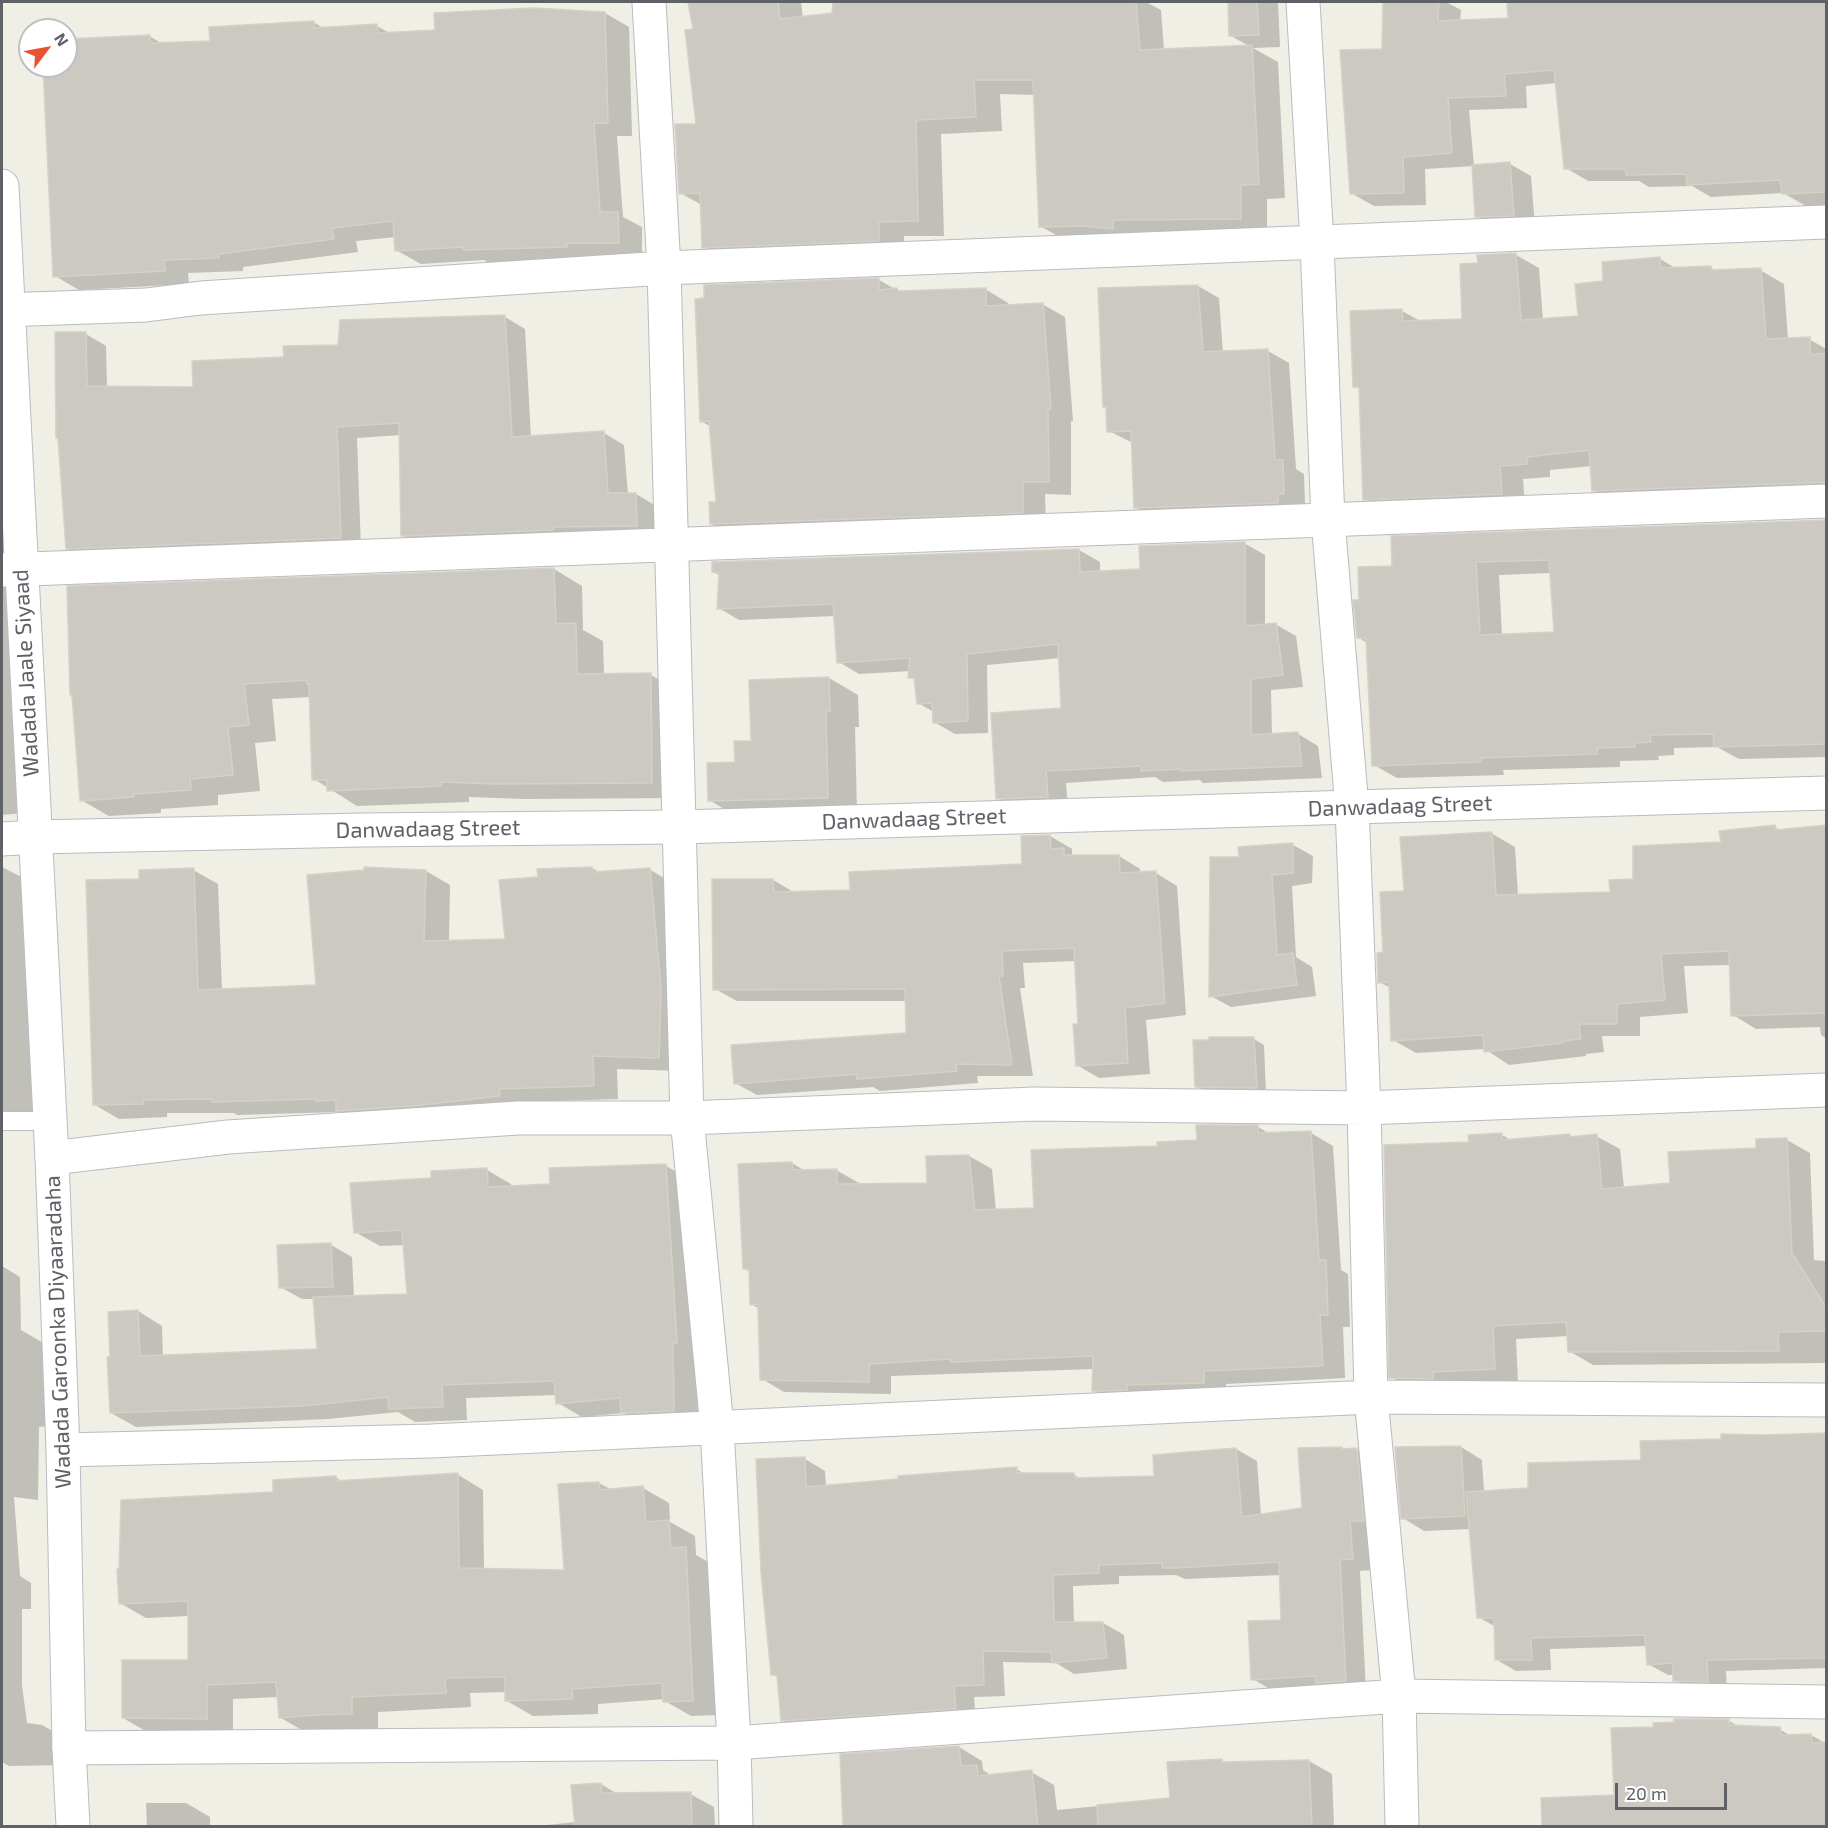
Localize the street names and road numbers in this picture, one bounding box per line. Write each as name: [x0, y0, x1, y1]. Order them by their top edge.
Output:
street label: Wadada Jaale Siyaad: [7, 568, 45, 778]
street label: Danwadaag Street: [1307, 790, 1493, 822]
street label: Danwadaag Street: [821, 803, 1007, 835]
street label: Danwadaag Street: [335, 814, 521, 844]
street label: Wadada Garoonka Diyaaradaha: [39, 1175, 77, 1489]

